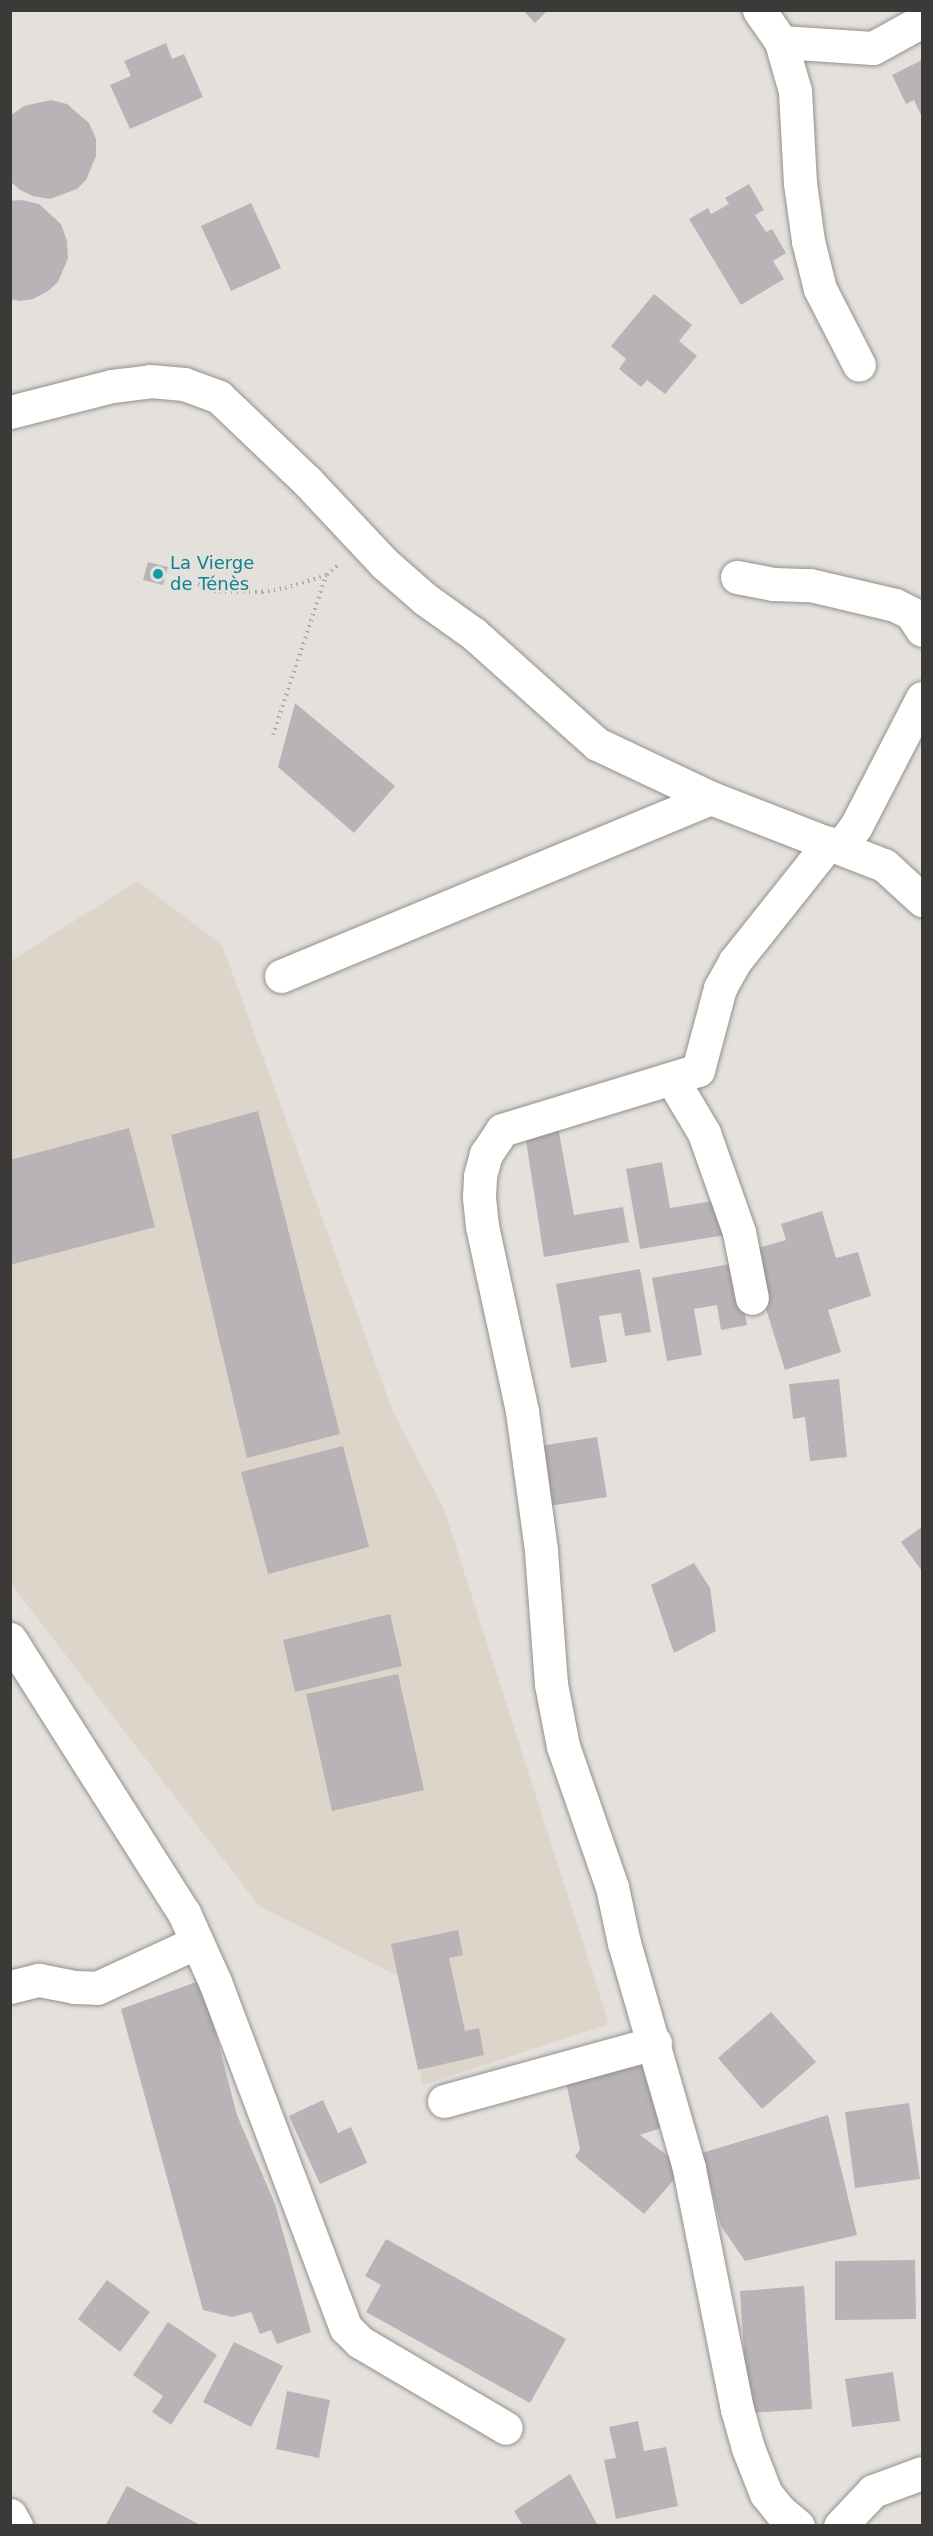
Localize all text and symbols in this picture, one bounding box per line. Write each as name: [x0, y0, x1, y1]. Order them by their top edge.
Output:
place label: La Vierge de Ténès: [170, 553, 254, 596]
marker: La Vierge de Ténès: [151, 567, 165, 581]

